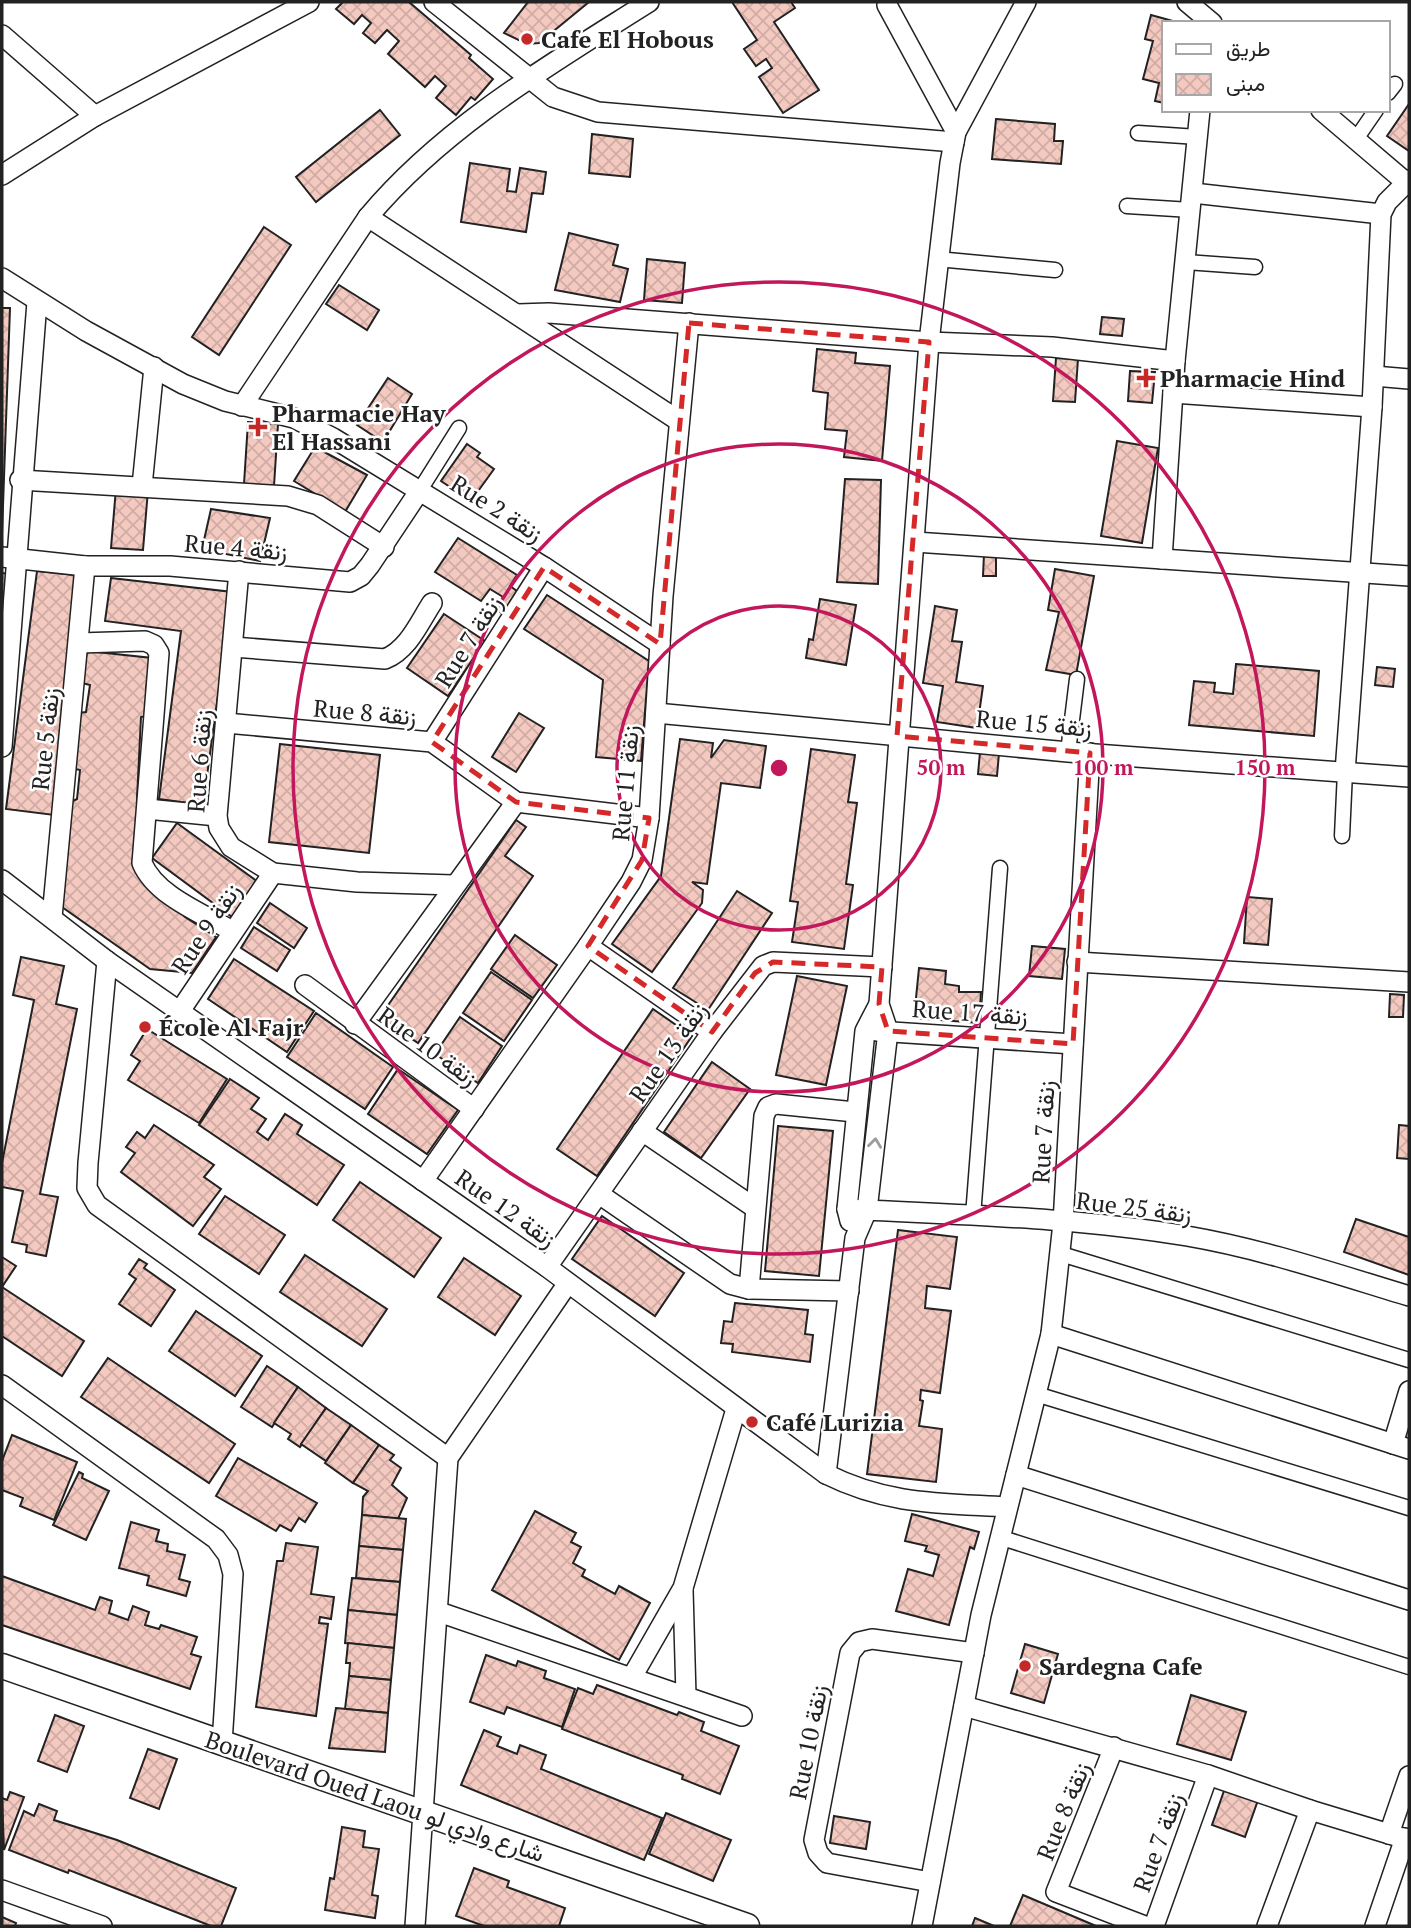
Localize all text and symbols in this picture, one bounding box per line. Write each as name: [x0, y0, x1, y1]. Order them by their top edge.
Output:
legend: [1162, 21, 1390, 112]
place label: Cafe El Hobous: [541, 23, 714, 55]
marker: Cafe El Hobous: [519, 31, 535, 47]
text: طريق: [1226, 34, 1271, 62]
text: مبنى: [1226, 69, 1265, 97]
place label: Pharmacie Hind: [1160, 362, 1346, 394]
marker: Pharmacie Hind: [1138, 370, 1154, 386]
place label: Pharmacie Hay El Hassani: [272, 397, 447, 457]
marker: Pharmacie Hay El Hassani: [250, 419, 266, 435]
street label: Rue 2 زنقة: [445, 467, 549, 549]
street label: Rue 4 زنقة: [183, 527, 289, 567]
street label: Rue 7 زنقة: [427, 589, 509, 693]
street label: Rue 5 زنقة: [24, 686, 66, 792]
street label: Rue 8 زنقة: [312, 692, 418, 732]
street label: Rue 15 زنقة: [975, 702, 1093, 744]
street label: Rue 6 زنقة: [179, 708, 219, 814]
street label: Rue 11 زنقة: [604, 724, 646, 842]
text: 50 m: [917, 753, 966, 781]
text: 100 m: [1073, 753, 1134, 781]
text: 150 m: [1235, 753, 1296, 781]
centre of rings: [767, 756, 791, 780]
street label: Rue 9 زنقة: [164, 876, 248, 980]
street label: Rue 17 زنقة: [911, 992, 1029, 1032]
street label: Rue 13 زنقة: [622, 995, 714, 1109]
street label: Rue 10 زنقة: [372, 999, 484, 1093]
place label: École Al Fajr: [159, 1011, 304, 1043]
marker: École Al Fajr: [137, 1019, 153, 1035]
street label: Rue 7 زنقة: [1024, 1080, 1062, 1184]
one-way arrow: [867, 1137, 882, 1148]
street label: Rue 12 زنقة: [449, 1162, 563, 1254]
street label: Rue 25 زنقة: [1074, 1184, 1194, 1230]
place label: Café Lurizia: [766, 1406, 905, 1438]
marker: Café Lurizia: [744, 1414, 760, 1430]
place label: Sardegna Cafe: [1039, 1650, 1203, 1682]
marker: Sardegna Cafe: [1017, 1658, 1033, 1674]
street label: Rue 10 زنقة: [781, 1682, 835, 1802]
street label: Boulevard Oued Laou شارع وادي لو: [200, 1723, 549, 1873]
street label: Rue 8 زنقة: [1029, 1757, 1097, 1865]
street label: Rue 7 زنقة: [1125, 1788, 1191, 1896]

